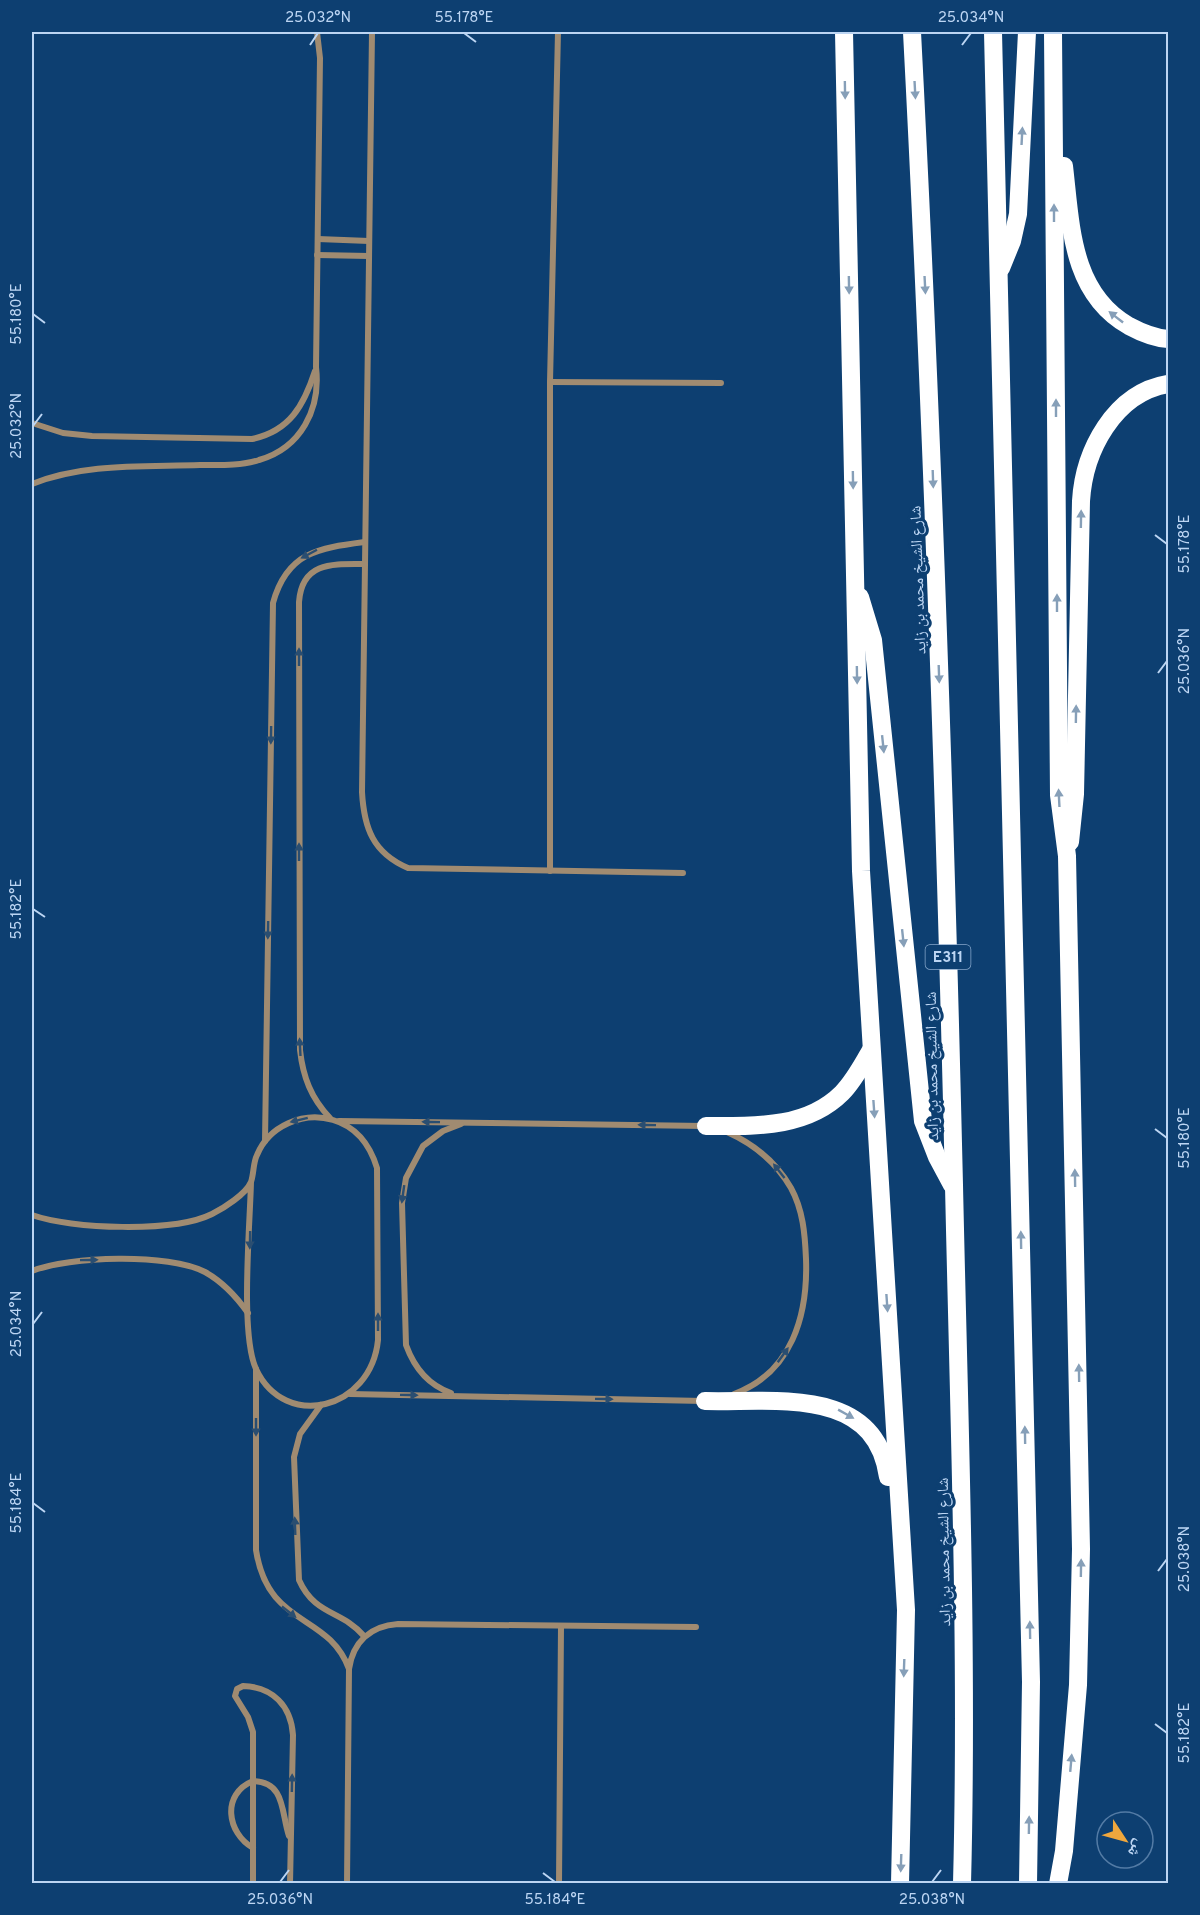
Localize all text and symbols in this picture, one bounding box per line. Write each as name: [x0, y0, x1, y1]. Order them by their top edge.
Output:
text: 25.032°N: [285, 9, 351, 28]
text: 55.178°E: [434, 9, 494, 28]
text: 25.034°N: [938, 9, 1004, 28]
one-way arrow: [840, 80, 850, 99]
one-way arrow: [910, 80, 919, 99]
one-way arrow: [1018, 127, 1027, 146]
one-way arrow: [1049, 203, 1059, 222]
one-way arrow: [844, 275, 854, 294]
one-way arrow: [920, 275, 929, 294]
text: 55.180°E: [8, 283, 27, 345]
one-way arrow: [1108, 310, 1124, 323]
text: 25.032°N: [8, 393, 27, 459]
one-way arrow: [1051, 398, 1061, 417]
one-way arrow: [848, 470, 858, 489]
one-way arrow: [928, 470, 937, 489]
street label: شارع الشيخ محمد بن زايد: [906, 505, 932, 655]
one-way arrow: [1076, 509, 1085, 528]
text: 55.178°E: [1176, 514, 1195, 574]
one-way arrow: [300, 549, 317, 559]
one-way arrow: [1052, 593, 1062, 612]
text: 25.036°N: [1176, 628, 1195, 694]
one-way arrow: [294, 648, 304, 667]
one-way arrow: [852, 665, 862, 684]
one-way arrow: [935, 665, 944, 684]
one-way arrow: [1072, 704, 1081, 723]
one-way arrow: [266, 726, 276, 745]
one-way arrow: [878, 735, 888, 754]
one-way arrow: [1055, 788, 1064, 807]
one-way arrow: [294, 843, 304, 862]
text: 55.182°E: [8, 879, 27, 939]
one-way arrow: [263, 921, 273, 940]
one-way arrow: [898, 928, 908, 947]
road number: E311: [926, 945, 970, 969]
street label: شارع الشيخ محمد بن زايد: [922, 991, 944, 1140]
one-way arrow: [295, 1038, 305, 1057]
one-way arrow: [870, 1099, 879, 1118]
text: 55.180°E: [1176, 1107, 1195, 1169]
one-way arrow: [290, 1116, 308, 1125]
one-way arrow: [422, 1117, 441, 1127]
one-way arrow: [638, 1120, 657, 1130]
one-way arrow: [774, 1164, 786, 1179]
one-way arrow: [1070, 1169, 1080, 1188]
one-way arrow: [399, 1184, 408, 1203]
one-way arrow: [245, 1231, 254, 1250]
one-way arrow: [1016, 1231, 1025, 1250]
one-way arrow: [79, 1256, 98, 1265]
text: 25.034°N: [8, 1291, 27, 1357]
one-way arrow: [882, 1294, 891, 1313]
one-way arrow: [373, 1313, 383, 1332]
one-way arrow: [777, 1348, 789, 1364]
one-way arrow: [1074, 1364, 1084, 1383]
one-way arrow: [399, 1390, 418, 1400]
one-way arrow: [594, 1394, 613, 1404]
one-way arrow: [838, 1409, 855, 1419]
one-way arrow: [251, 1418, 261, 1437]
one-way arrow: [1020, 1426, 1030, 1445]
text: 55.184°E: [8, 1472, 27, 1534]
street label: شارع الشيخ محمد بن زايد: [934, 1477, 956, 1626]
one-way arrow: [291, 1516, 300, 1535]
text: 25.038°N: [1176, 1526, 1195, 1592]
one-way arrow: [1076, 1559, 1085, 1578]
one-way arrow: [282, 1605, 297, 1617]
one-way arrow: [1025, 1621, 1034, 1640]
one-way arrow: [900, 1659, 909, 1678]
text: 55.182°E: [1176, 1703, 1195, 1763]
one-way arrow: [1066, 1753, 1076, 1772]
one-way arrow: [287, 1774, 297, 1793]
north arrow: [1095, 1810, 1155, 1870]
one-way arrow: [1024, 1816, 1034, 1835]
text: ش: [1122, 1835, 1149, 1860]
one-way arrow: [896, 1854, 905, 1873]
text: 25.036°N: [247, 1891, 313, 1910]
text: 55.184°E: [524, 1891, 586, 1910]
text: 25.038°N: [899, 1891, 965, 1910]

